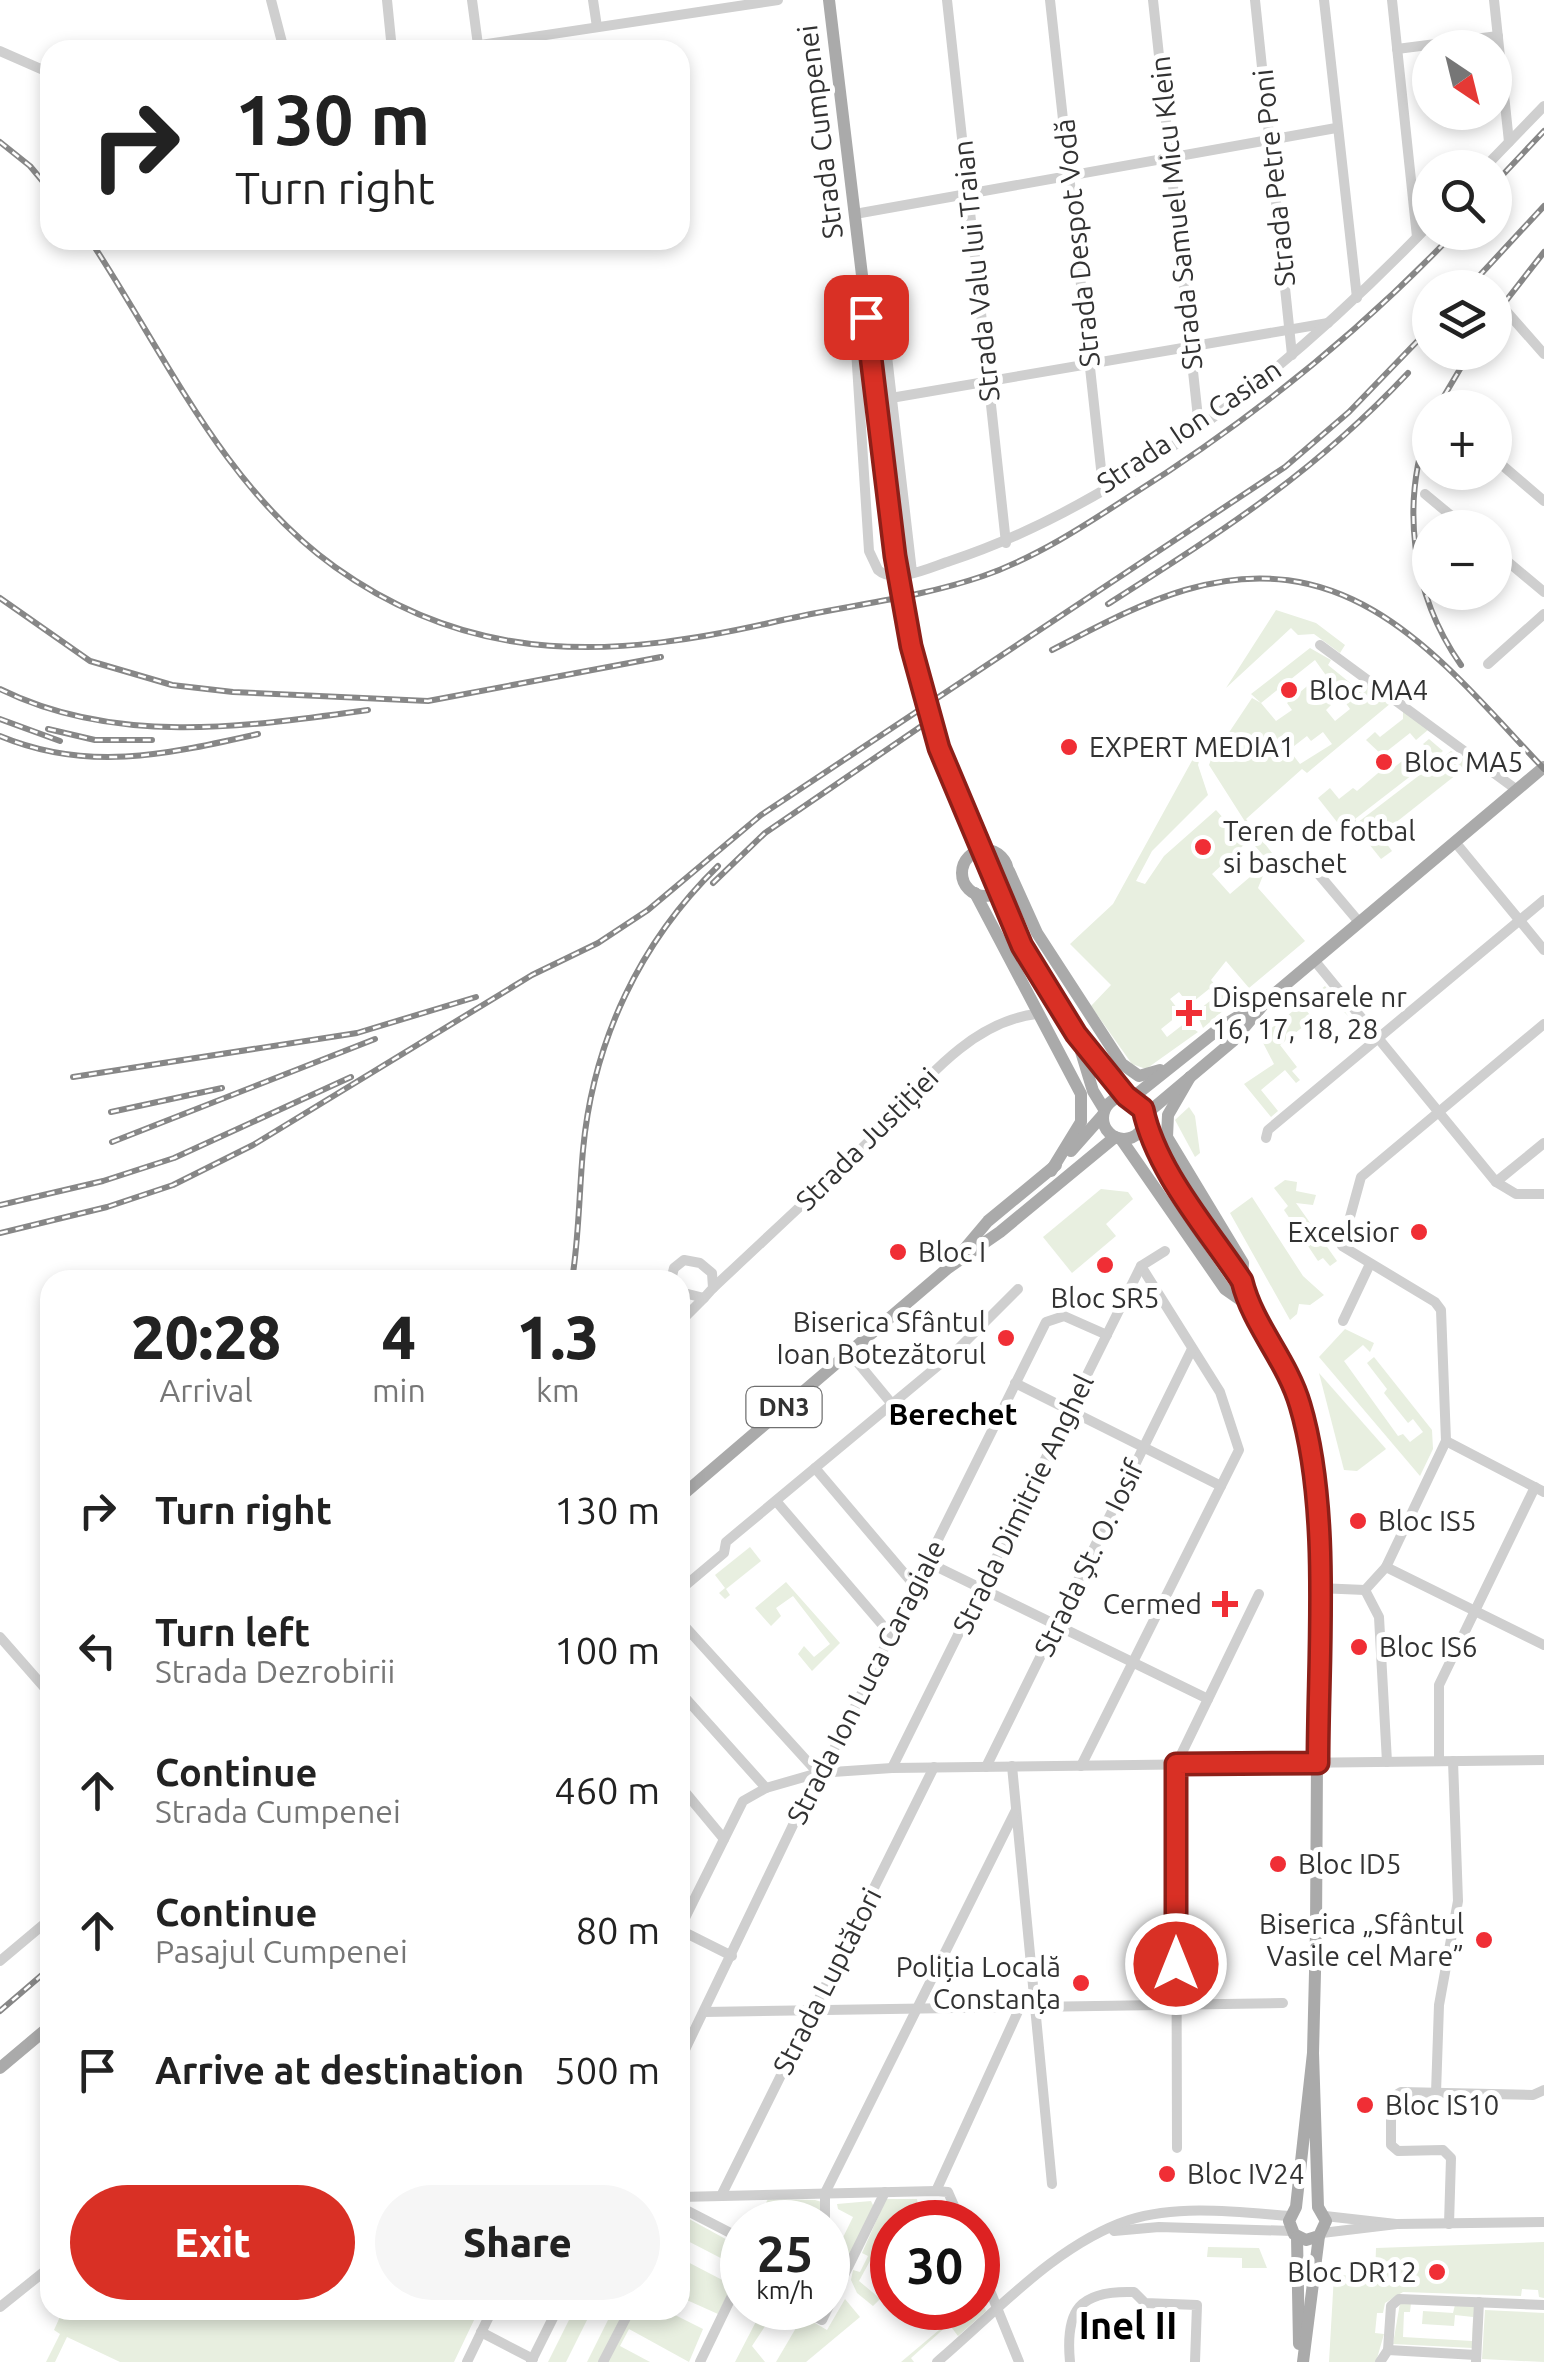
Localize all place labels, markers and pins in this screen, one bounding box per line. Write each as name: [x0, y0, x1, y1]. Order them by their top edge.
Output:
pin: [824, 275, 909, 360]
place label: Bloc MA4: [1309, 674, 1428, 705]
marker: Bloc MA4: [1278, 679, 1300, 701]
place label: EXPERT MEDIA1: [1089, 731, 1295, 762]
marker: EXPERT MEDIA1: [1058, 736, 1080, 758]
place label: Bloc MA5: [1404, 746, 1523, 777]
marker: Bloc MA5: [1373, 751, 1395, 773]
place label: Teren de fotbal si baschet: [1223, 815, 1416, 878]
marker: Teren de fotbal si baschet: [1192, 836, 1214, 858]
place label: Dispensarele nr 16, 17, 18, 28: [1212, 981, 1407, 1044]
marker: Dispensarele nr 16, 17, 18, 28: [1176, 1000, 1202, 1026]
place label: Excelsior: [1288, 1216, 1399, 1247]
marker: Excelsior: [1408, 1221, 1430, 1243]
place label: Bloc I: [918, 1236, 986, 1267]
marker: Bloc I: [887, 1241, 909, 1263]
marker: Bloc SR5: [1094, 1254, 1116, 1276]
place label: Bloc SR5: [1051, 1282, 1159, 1313]
place label: Biserica Sfântul Ioan Botezătorul: [777, 1306, 986, 1369]
marker: Biserica Sfântul Ioan Botezătorul: [995, 1327, 1017, 1349]
place label: Bloc IS5: [1378, 1505, 1477, 1536]
marker: Bloc IS5: [1347, 1510, 1369, 1532]
place label: Cermed: [1103, 1588, 1202, 1619]
marker: Cermed: [1212, 1591, 1238, 1617]
place label: Bloc IS6: [1379, 1631, 1478, 1662]
marker: Bloc IS6: [1348, 1636, 1370, 1658]
place label: Bloc ID5: [1298, 1848, 1402, 1879]
marker: Bloc ID5: [1267, 1853, 1289, 1875]
place label: Biserica „Sfântul Vasile cel Mare”: [1259, 1908, 1464, 1971]
marker: Biserica „Sfântul Vasile cel Mare”: [1473, 1929, 1495, 1951]
place label: Poliția Locală Constanța: [896, 1951, 1061, 2014]
marker: Poliția Locală Constanța: [1070, 1972, 1092, 1994]
place label: Bloc IS10: [1385, 2089, 1499, 2120]
marker: Bloc IS10: [1354, 2094, 1376, 2116]
place label: Bloc IV24: [1187, 2158, 1304, 2189]
marker: Bloc IV24: [1156, 2163, 1178, 2185]
place label: Bloc DR12: [1287, 2256, 1417, 2287]
marker: Bloc DR12: [1426, 2261, 1448, 2283]

